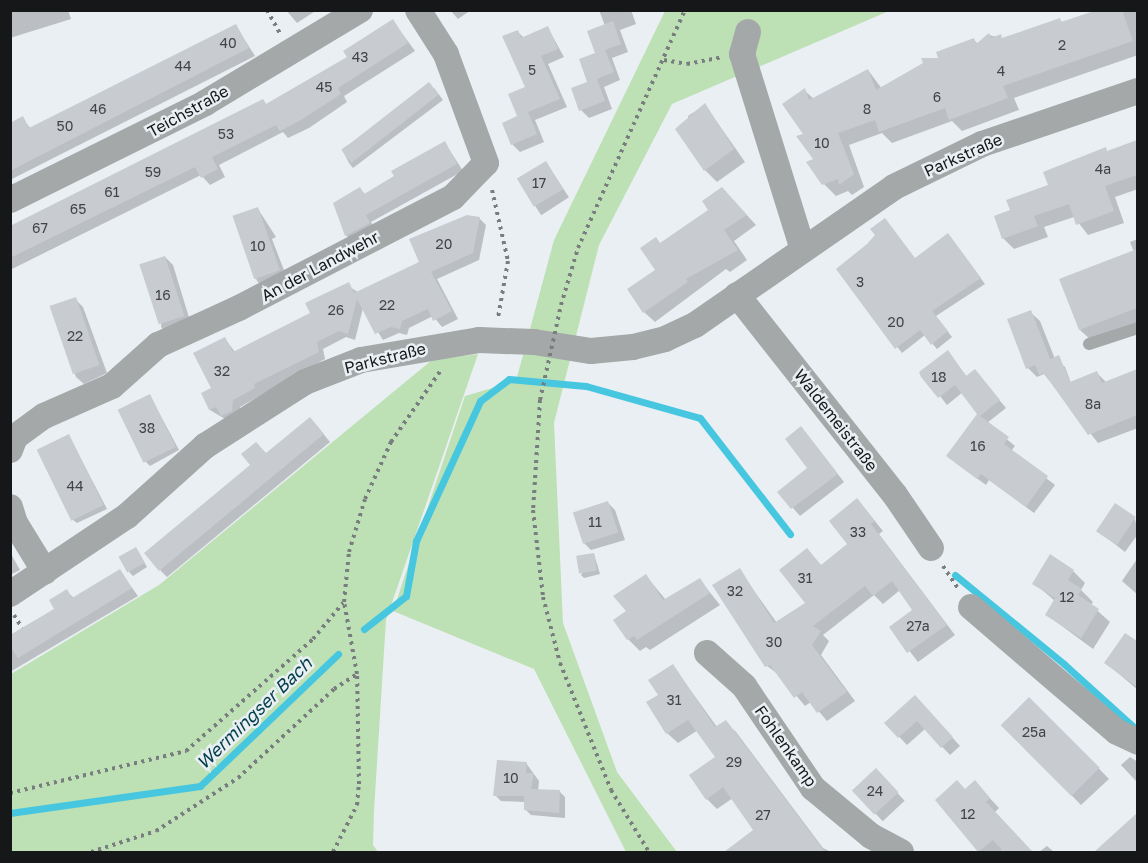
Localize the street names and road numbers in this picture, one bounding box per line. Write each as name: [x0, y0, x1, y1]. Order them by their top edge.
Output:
street label: Teichstraße: [144, 81, 232, 141]
street label: Parkstraße: [921, 129, 1005, 181]
street label: An der Landwehr: [258, 227, 382, 305]
street label: Parkstraße: [342, 339, 428, 377]
street label: Waldemeistraße: [790, 365, 882, 475]
street label: Fohlenkamp: [751, 702, 821, 790]

